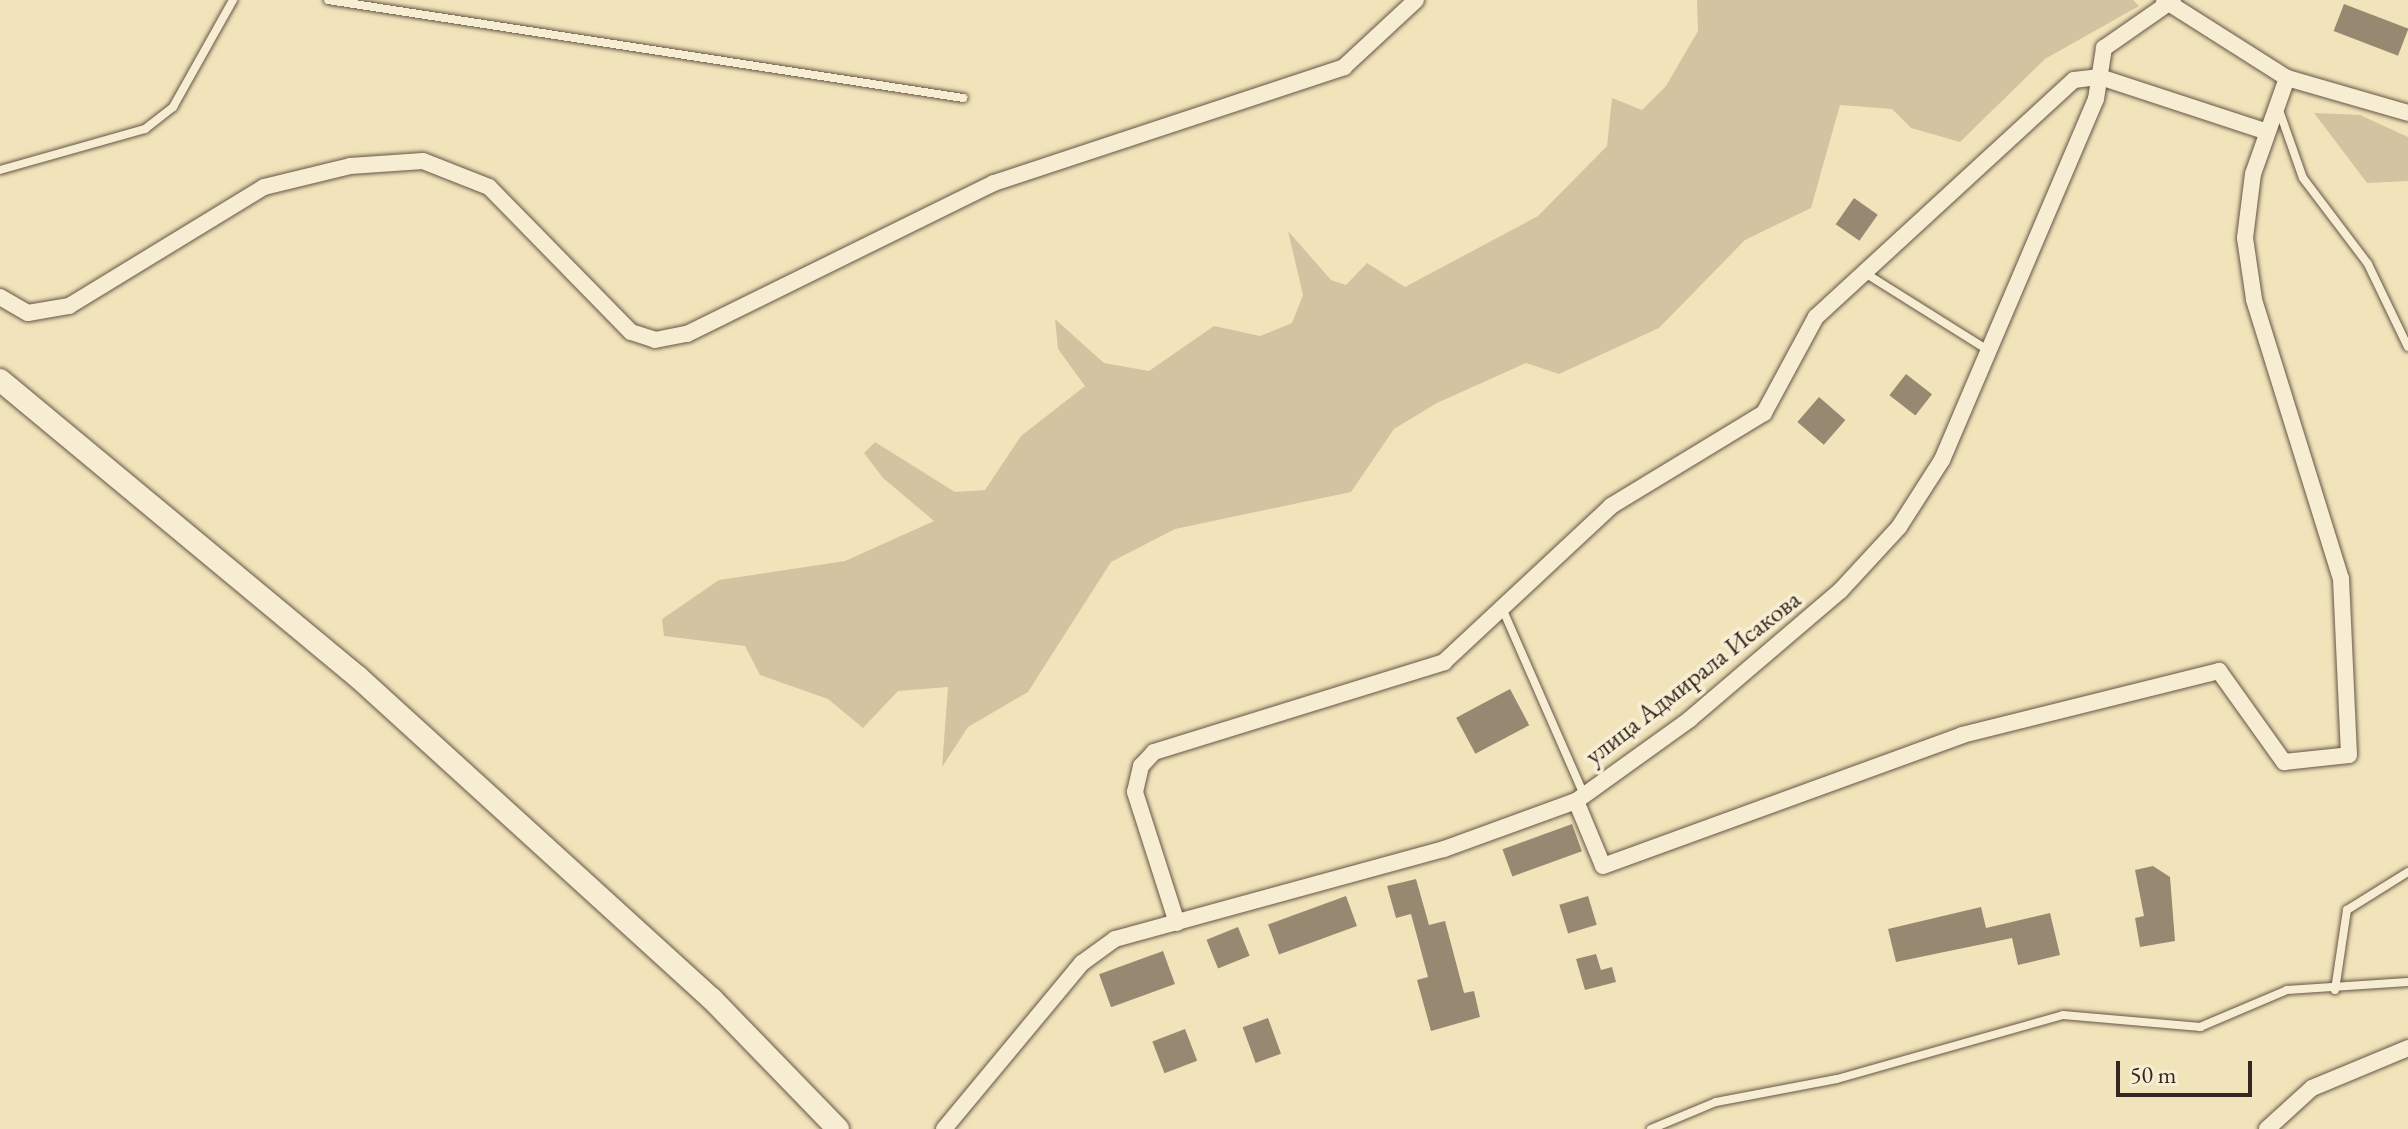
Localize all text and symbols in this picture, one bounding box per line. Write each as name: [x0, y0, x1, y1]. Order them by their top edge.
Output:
street label: улица Адмирала Исакова: [1579, 584, 1807, 772]
scale bar: [2120, 1045, 2256, 1095]
text: 50 m: [2130, 1059, 2177, 1090]

